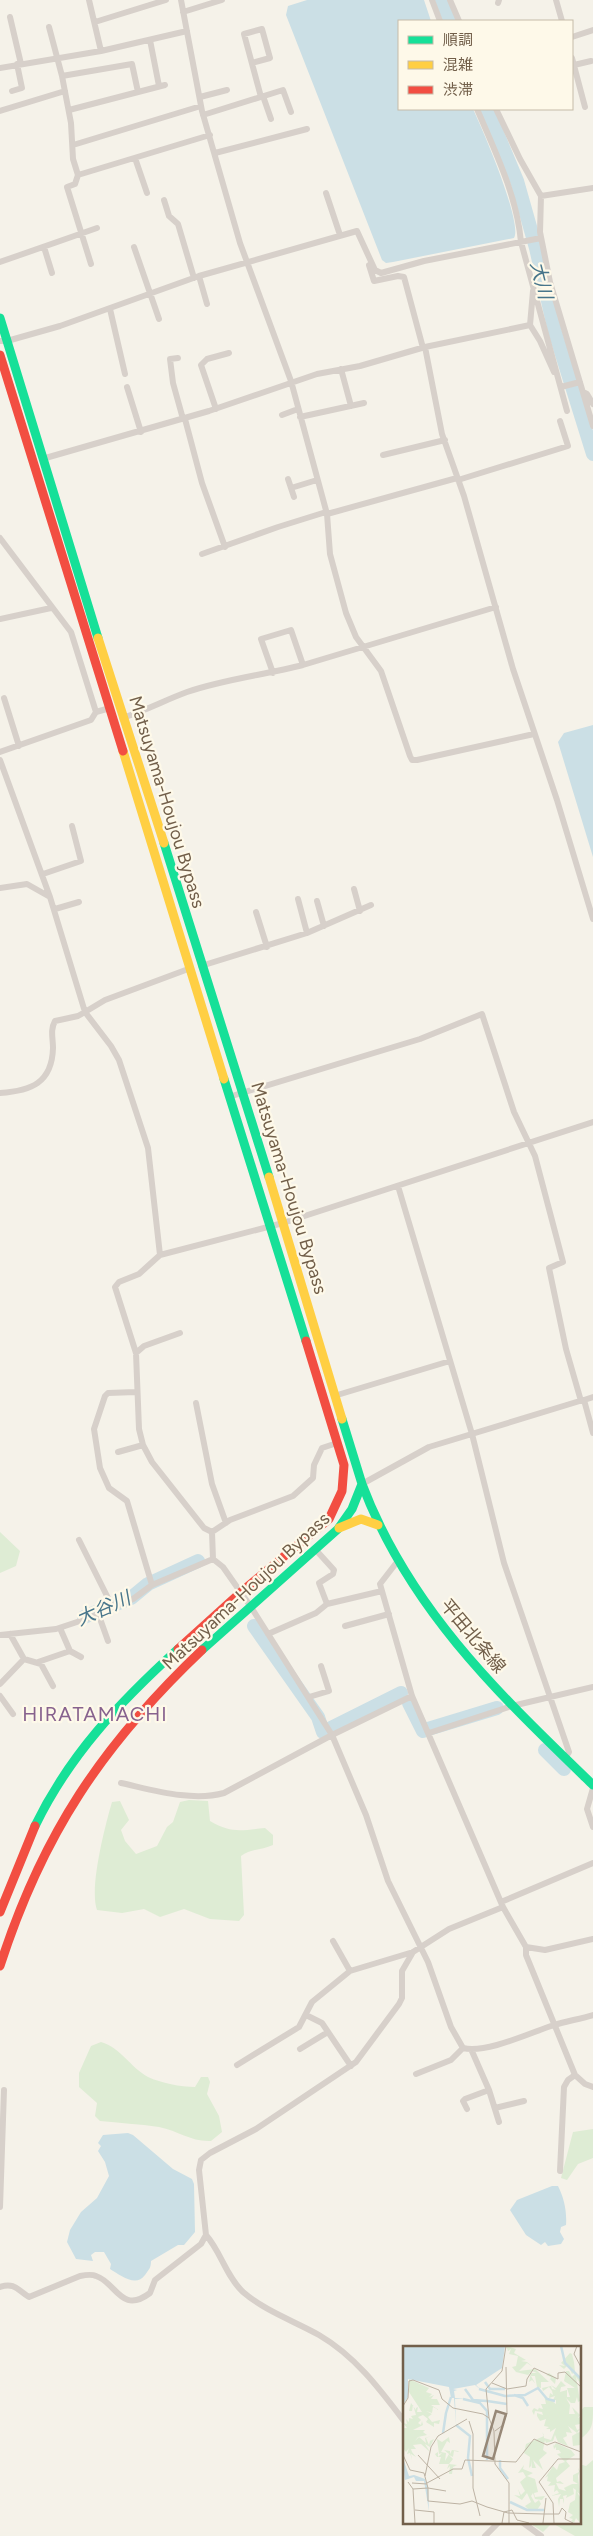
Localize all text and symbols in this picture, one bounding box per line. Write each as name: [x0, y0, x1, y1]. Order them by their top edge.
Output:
legend: [398, 20, 573, 110]
text: 順調: [443, 31, 473, 49]
text: 混雑: [443, 56, 473, 74]
text: 渋滞: [443, 81, 473, 99]
water label: 大川: [526, 259, 558, 303]
street label: Matsuyama-Houjou Bypass: [124, 693, 210, 911]
street label: Matsuyama-Houjou Bypass: [246, 1079, 332, 1297]
street label: Matsuyama-Houjou Bypass: [158, 1508, 334, 1674]
water label: 大谷川: [72, 1586, 136, 1631]
street label: 平田北条線: [436, 1594, 510, 1678]
district label: HIRATAMACHI: [22, 1702, 168, 1726]
inset map: [403, 2346, 580, 2524]

